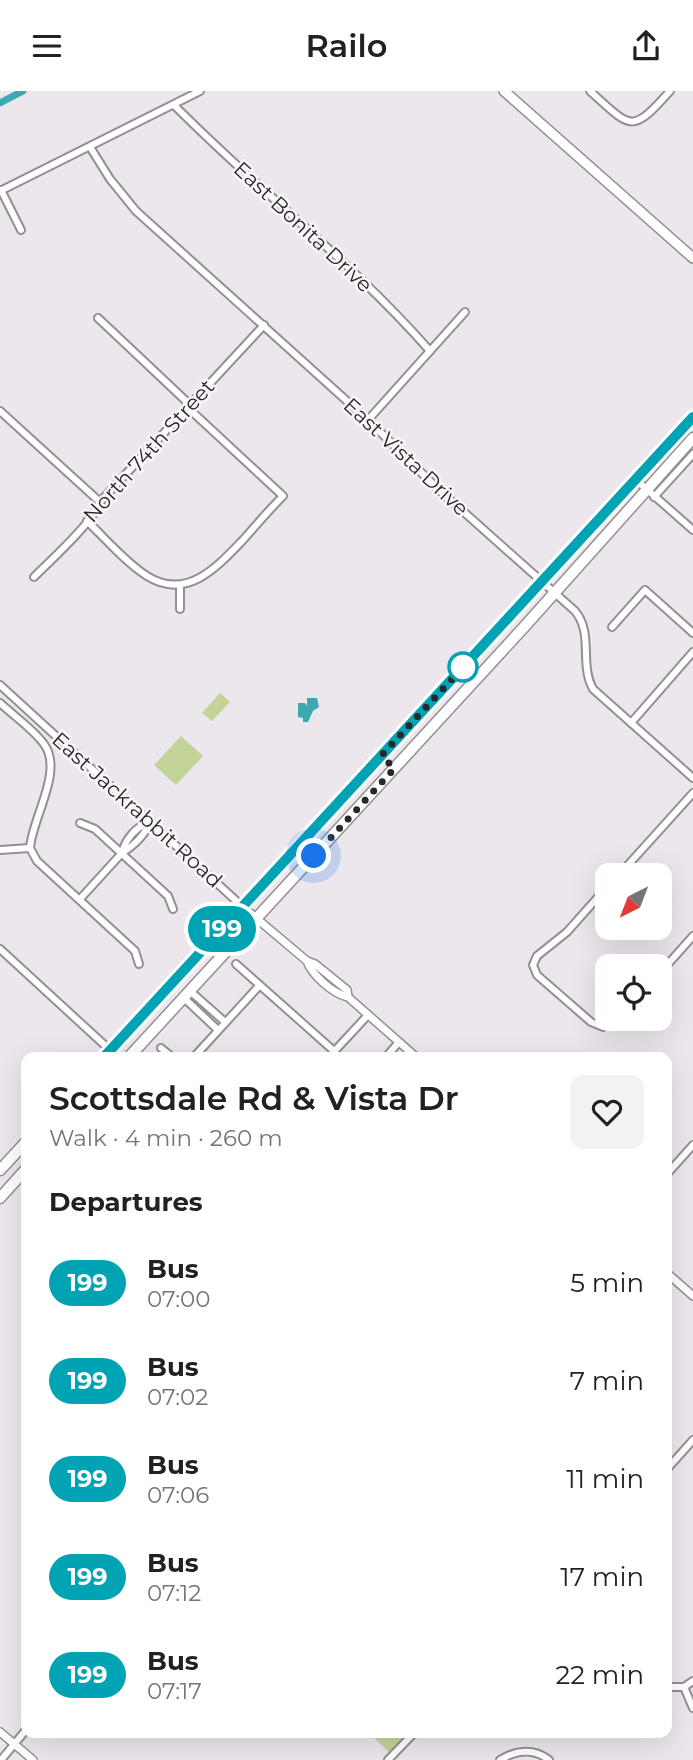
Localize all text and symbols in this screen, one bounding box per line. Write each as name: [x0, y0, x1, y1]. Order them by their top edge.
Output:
text: Railo: [306, 26, 387, 65]
icon: menu: [28, 27, 66, 65]
icon: share: [627, 27, 665, 65]
street label: East Bonita Drive: [229, 156, 378, 297]
street label: North 74th Street: [78, 374, 219, 527]
street label: East Vista Drive: [339, 392, 474, 521]
unlabelled marker: [448, 652, 478, 682]
street label: East Jackrabbit Road: [47, 727, 228, 893]
your location: [296, 838, 331, 873]
north arrow: [595, 863, 672, 940]
map controls: [595, 863, 672, 1031]
line badge: 199: [182, 906, 262, 952]
text: 199: [202, 914, 242, 943]
button: locate: [595, 954, 672, 1031]
button: heart: [570, 1075, 644, 1149]
text: Scottsdale Rd & Vista Dr: [49, 1078, 459, 1118]
text: Walk · 4 min · 260 m: [49, 1124, 283, 1152]
text: Departures: [49, 1186, 203, 1218]
text: Bus: [147, 1253, 199, 1285]
text: 5 min: [570, 1267, 644, 1299]
text: 199: [68, 1268, 107, 1297]
text: 07:00: [147, 1285, 210, 1313]
text: Bus: [147, 1351, 199, 1383]
text: 7 min: [570, 1365, 644, 1397]
text: 199: [68, 1366, 107, 1395]
text: 07:02: [147, 1383, 208, 1411]
text: Bus: [147, 1449, 199, 1481]
text: 11 min: [566, 1463, 644, 1495]
text: 199: [68, 1464, 107, 1493]
text: 07:06: [147, 1481, 209, 1509]
text: Bus: [147, 1547, 199, 1579]
text: 17 min: [560, 1561, 644, 1593]
text: 199: [68, 1562, 107, 1591]
text: 07:12: [147, 1579, 201, 1607]
text: Bus: [147, 1645, 199, 1677]
text: 22 min: [555, 1659, 644, 1691]
text: 199: [68, 1660, 107, 1689]
text: 07:17: [147, 1677, 202, 1705]

